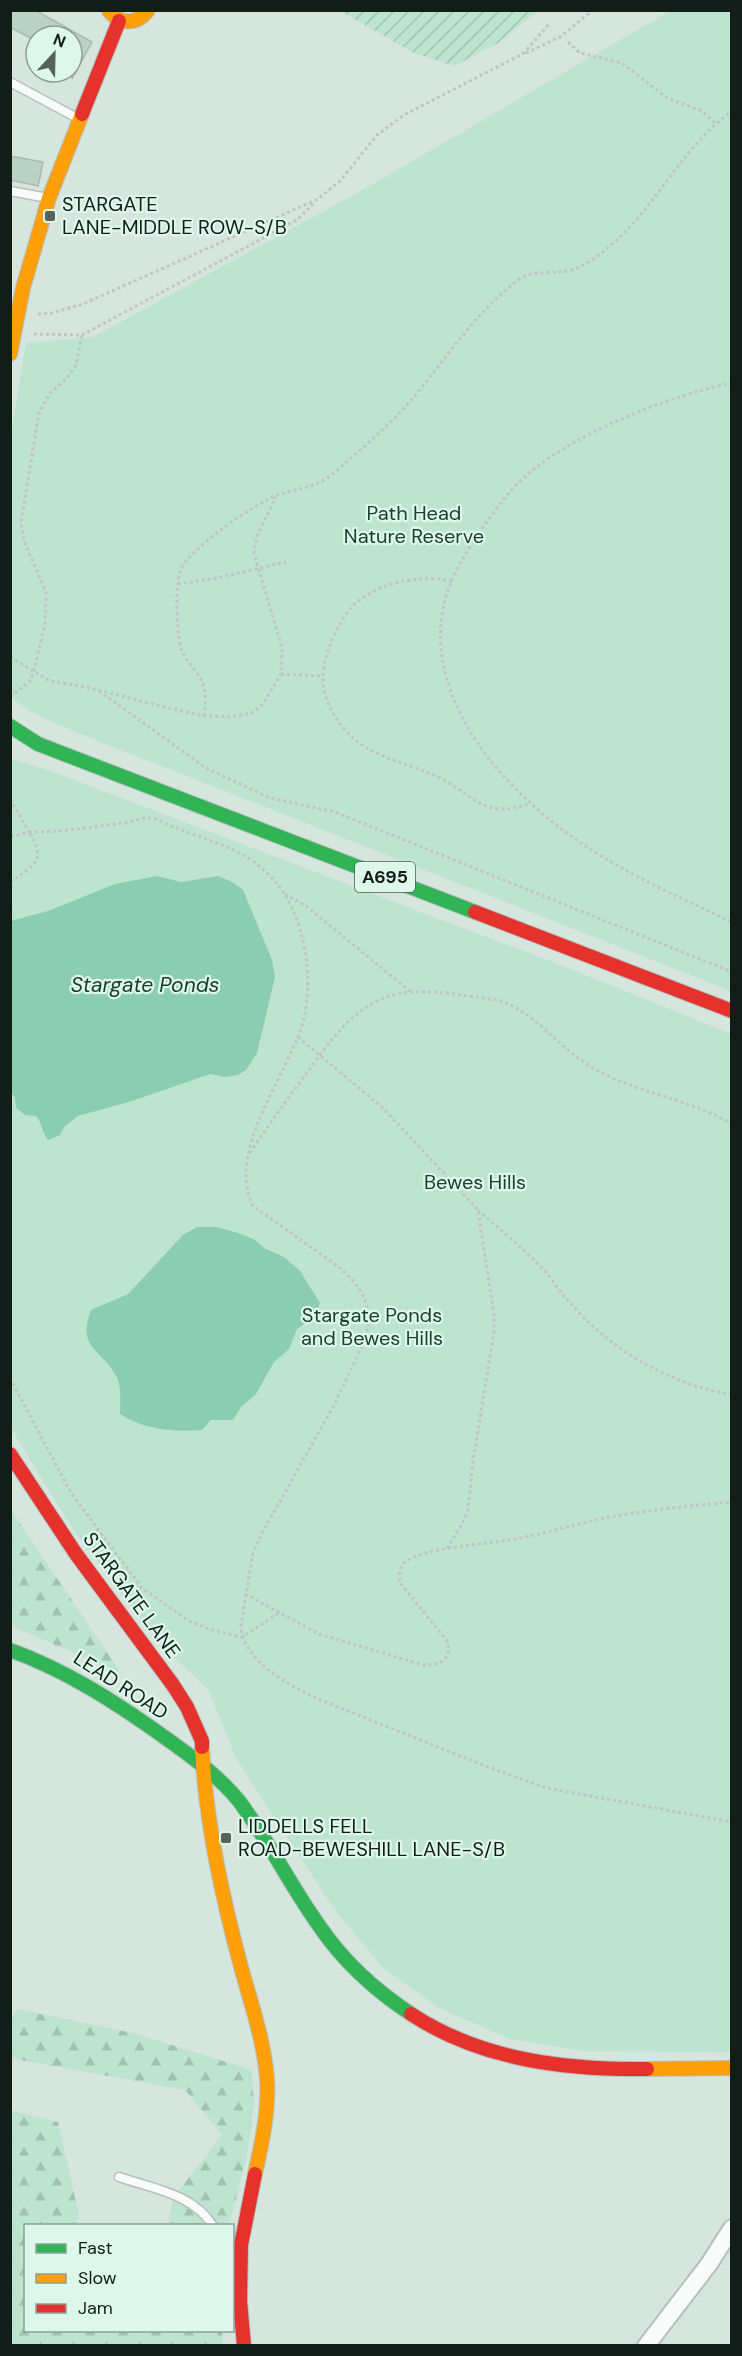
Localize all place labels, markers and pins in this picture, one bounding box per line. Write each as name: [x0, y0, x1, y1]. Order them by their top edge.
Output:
place label: STARGATE LANE-MIDDLE ROW-S/B: [62, 191, 287, 240]
marker: STARGATE LANE-MIDDLE ROW-S/B: [43, 209, 57, 223]
place label: LIDDELLS FELL ROAD-BEWESHILL LANE-S/B: [238, 1813, 505, 1862]
marker: LIDDELLS FELL ROAD-BEWESHILL LANE-S/B: [219, 1831, 233, 1845]

